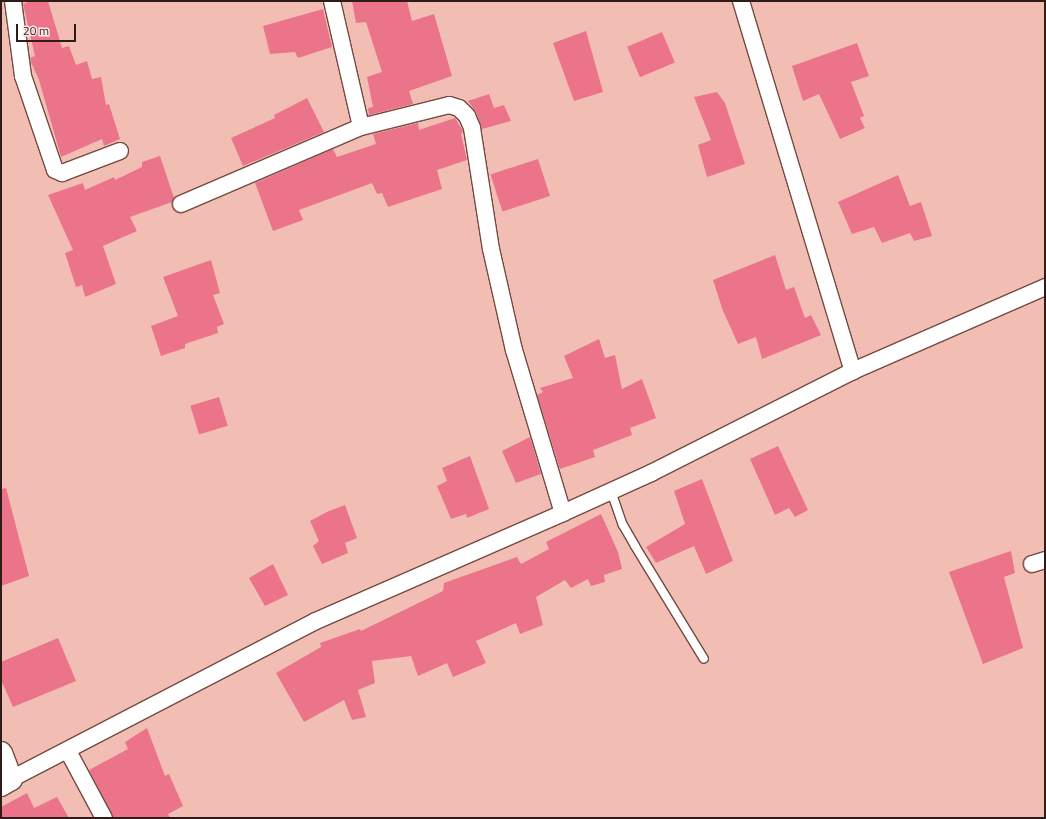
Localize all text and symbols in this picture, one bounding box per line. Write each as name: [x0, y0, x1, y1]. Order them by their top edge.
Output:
scale bar: [18, 16, 78, 42]
text: 20 m: [23, 21, 49, 40]

